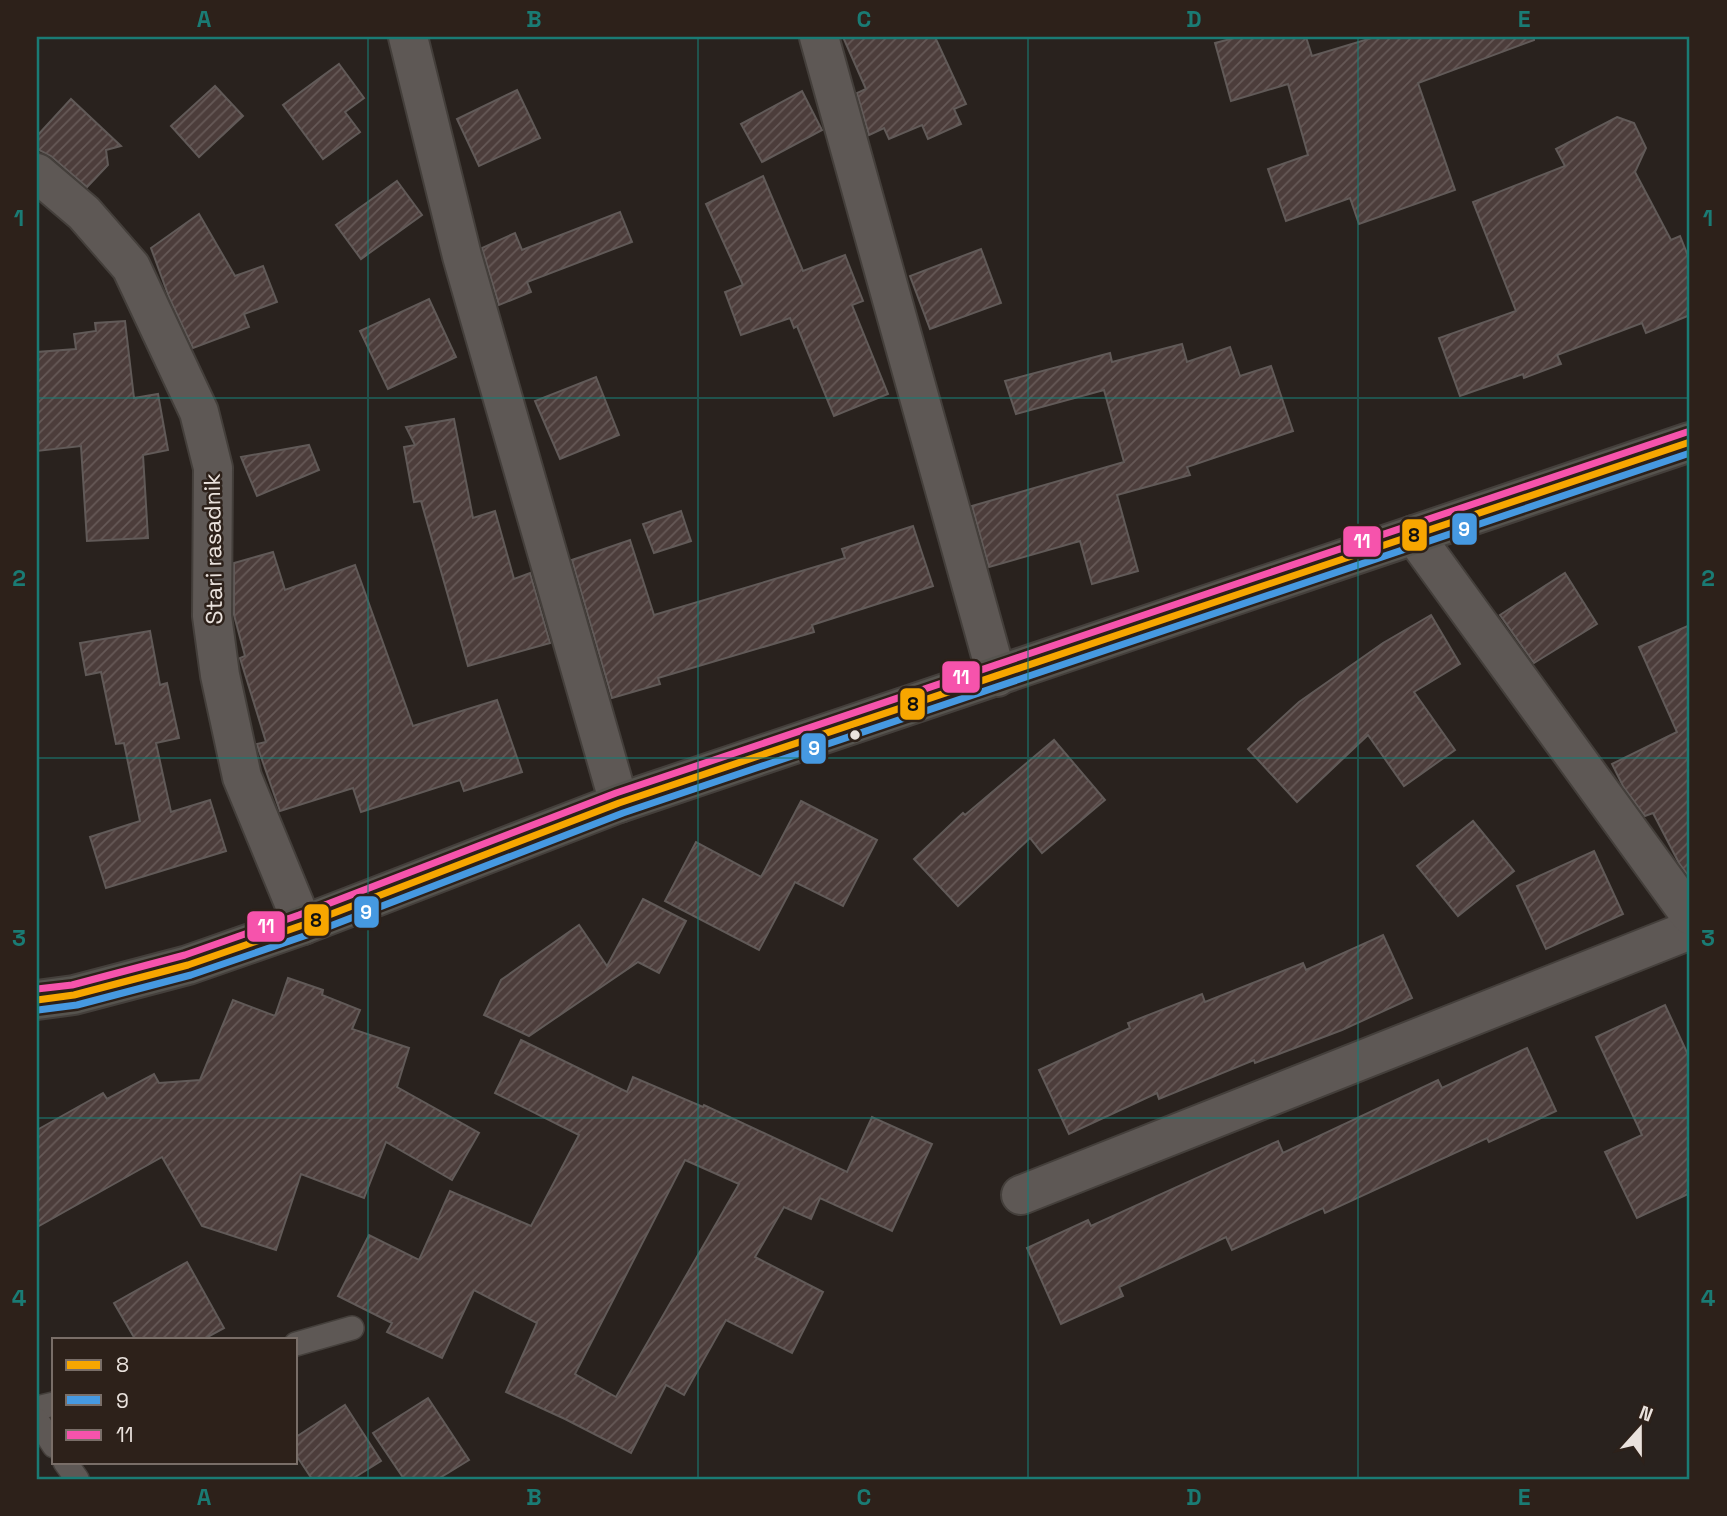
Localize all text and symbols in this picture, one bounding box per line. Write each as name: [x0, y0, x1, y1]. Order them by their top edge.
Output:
text: A: [197, 4, 212, 34]
text: B: [526, 4, 542, 34]
text: C: [857, 4, 871, 34]
text: D: [1186, 4, 1202, 34]
text: E: [1518, 4, 1530, 34]
text: 1: [14, 203, 24, 233]
text: 1: [1703, 203, 1713, 233]
street label: Stari rasadnik: [197, 473, 229, 625]
line badge: 9: [1451, 512, 1478, 546]
text: 9: [1458, 517, 1470, 542]
line badge: 8: [1401, 518, 1428, 552]
text: 8: [1408, 523, 1420, 548]
line badge: 11: [1342, 525, 1382, 558]
text: 11: [1353, 529, 1371, 554]
text: 2: [12, 563, 26, 593]
text: 2: [1701, 563, 1715, 593]
line badge: 11: [941, 660, 981, 694]
text: 11: [952, 665, 970, 690]
line badge: 8: [899, 687, 926, 721]
text: 8: [907, 692, 919, 717]
unlabelled marker: [848, 728, 862, 742]
line badge: 9: [800, 732, 827, 765]
text: 9: [808, 736, 820, 761]
line badge: 9: [353, 895, 380, 929]
text: 9: [360, 900, 372, 925]
line badge: 8: [303, 903, 330, 937]
text: 8: [310, 908, 322, 933]
line badge: 11: [246, 910, 286, 943]
text: 11: [257, 914, 275, 939]
text: 3: [12, 923, 26, 953]
text: 3: [1701, 923, 1715, 953]
text: 4: [12, 1283, 27, 1313]
text: 4: [1701, 1283, 1716, 1313]
legend: [52, 1338, 298, 1464]
text: 8: [116, 1351, 129, 1378]
text: 9: [116, 1387, 129, 1414]
north arrow: [1604, 1394, 1674, 1464]
text: N: [1635, 1400, 1656, 1428]
text: 11: [116, 1421, 134, 1448]
text: A: [197, 1482, 212, 1512]
text: B: [526, 1482, 542, 1512]
text: C: [857, 1482, 871, 1512]
text: D: [1186, 1482, 1202, 1512]
text: E: [1518, 1482, 1530, 1512]

